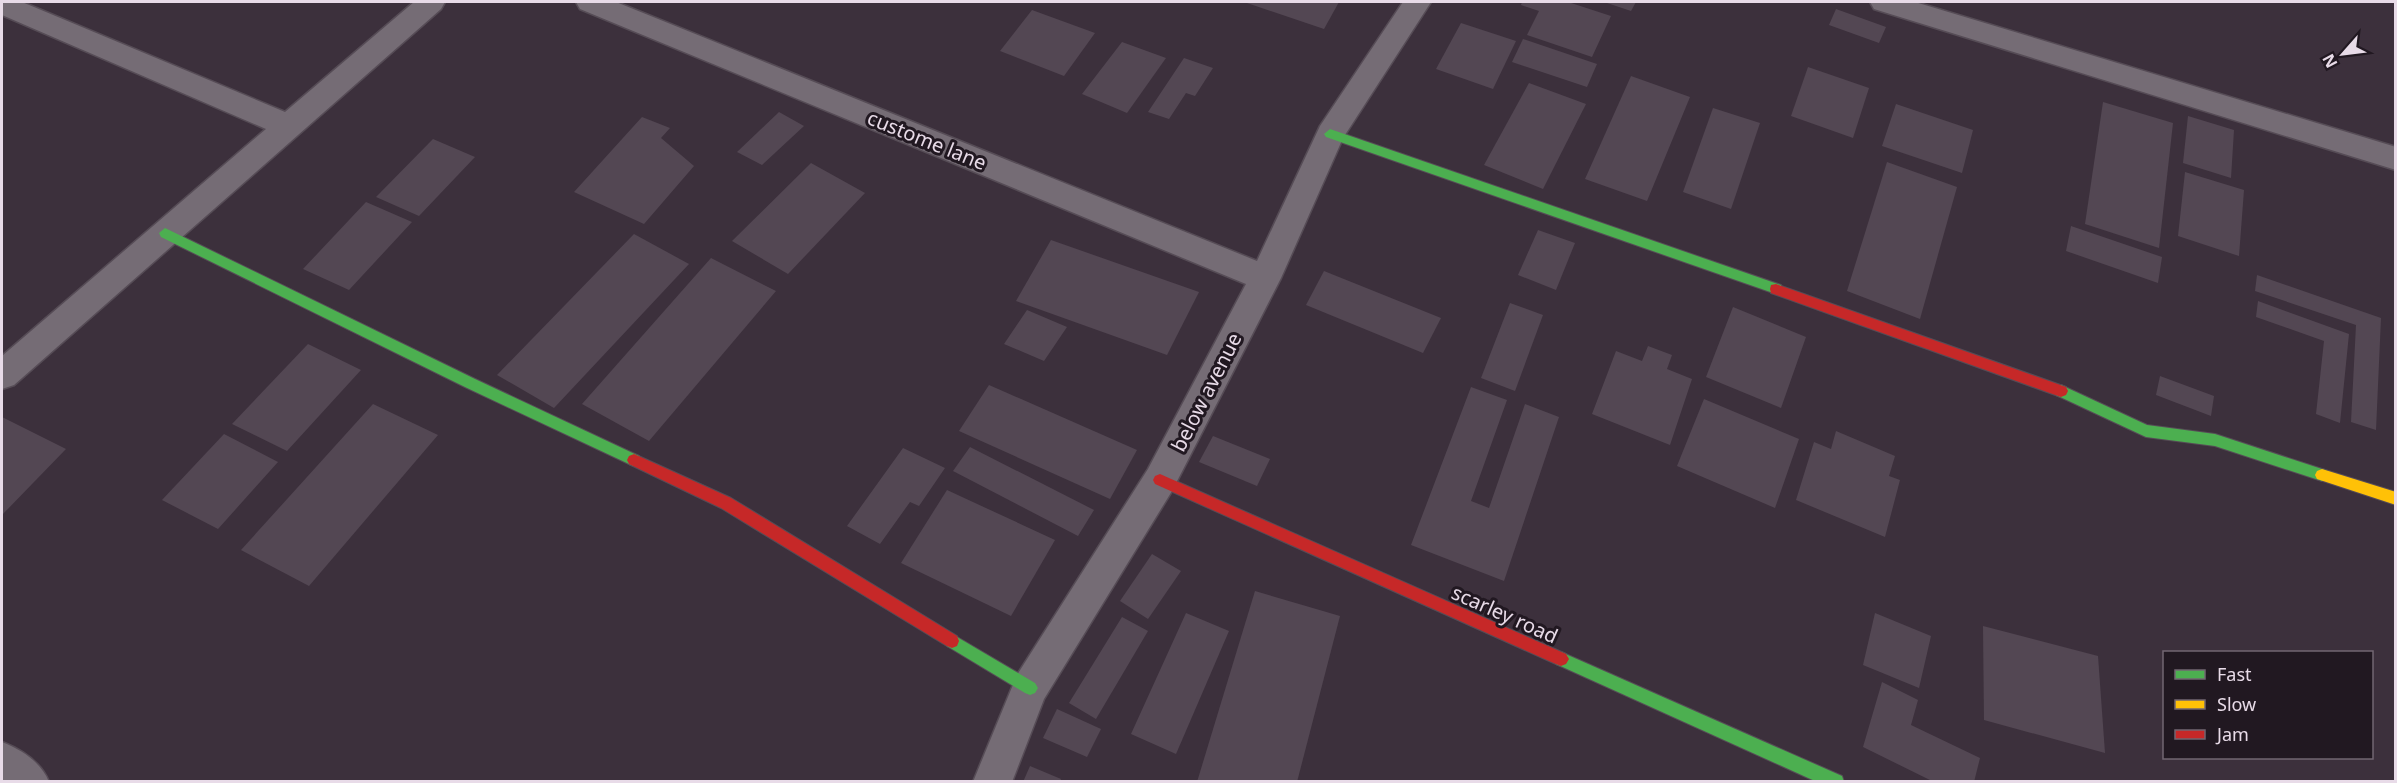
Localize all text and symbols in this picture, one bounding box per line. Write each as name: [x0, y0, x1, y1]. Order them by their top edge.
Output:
north arrow: [2313, 24, 2373, 84]
text: N: [2317, 50, 2343, 72]
street label: custome lane: [864, 104, 990, 176]
street label: below avenue: [1164, 328, 1248, 456]
street label: scarley road: [1448, 579, 1562, 649]
legend: [2163, 651, 2373, 759]
text: Fast: [2217, 662, 2252, 686]
text: Slow: [2217, 692, 2256, 716]
text: Jam: [2215, 722, 2249, 746]

